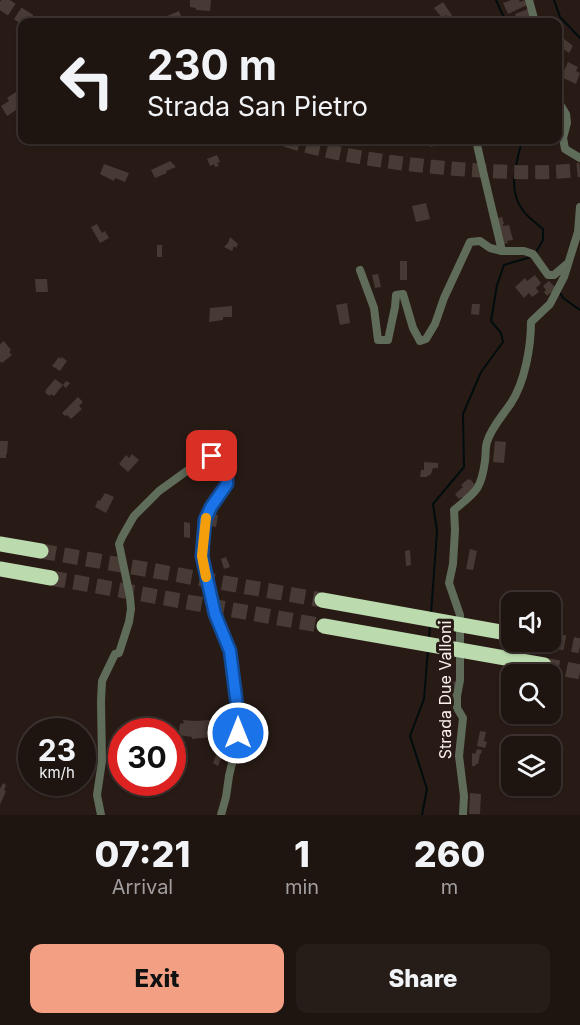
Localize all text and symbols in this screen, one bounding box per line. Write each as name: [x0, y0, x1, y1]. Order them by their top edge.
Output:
text: 230 m: [147, 39, 277, 90]
icon: left: [48, 42, 126, 120]
text: Strada San Pietro: [147, 90, 368, 123]
pin: [186, 430, 237, 481]
icon: arrive: [195, 439, 228, 472]
map controls: [501, 592, 561, 796]
button: sound: [501, 592, 561, 652]
street label: Strada Due Valloni: [435, 621, 455, 759]
button: search: [501, 664, 561, 724]
position arrow: [206, 701, 270, 765]
speed limit sign: 30: [108, 718, 186, 796]
text: 23: [38, 732, 76, 768]
button: layers: [501, 736, 561, 796]
text: km/h: [39, 763, 75, 782]
text: 07:21: [95, 832, 190, 876]
text: 1: [294, 832, 310, 876]
text: 260: [414, 832, 485, 876]
text: Arrival: [112, 875, 173, 899]
text: min: [285, 875, 319, 899]
text: m: [441, 875, 458, 899]
button: Exit: [30, 944, 284, 1013]
button: Share: [296, 944, 550, 1013]

